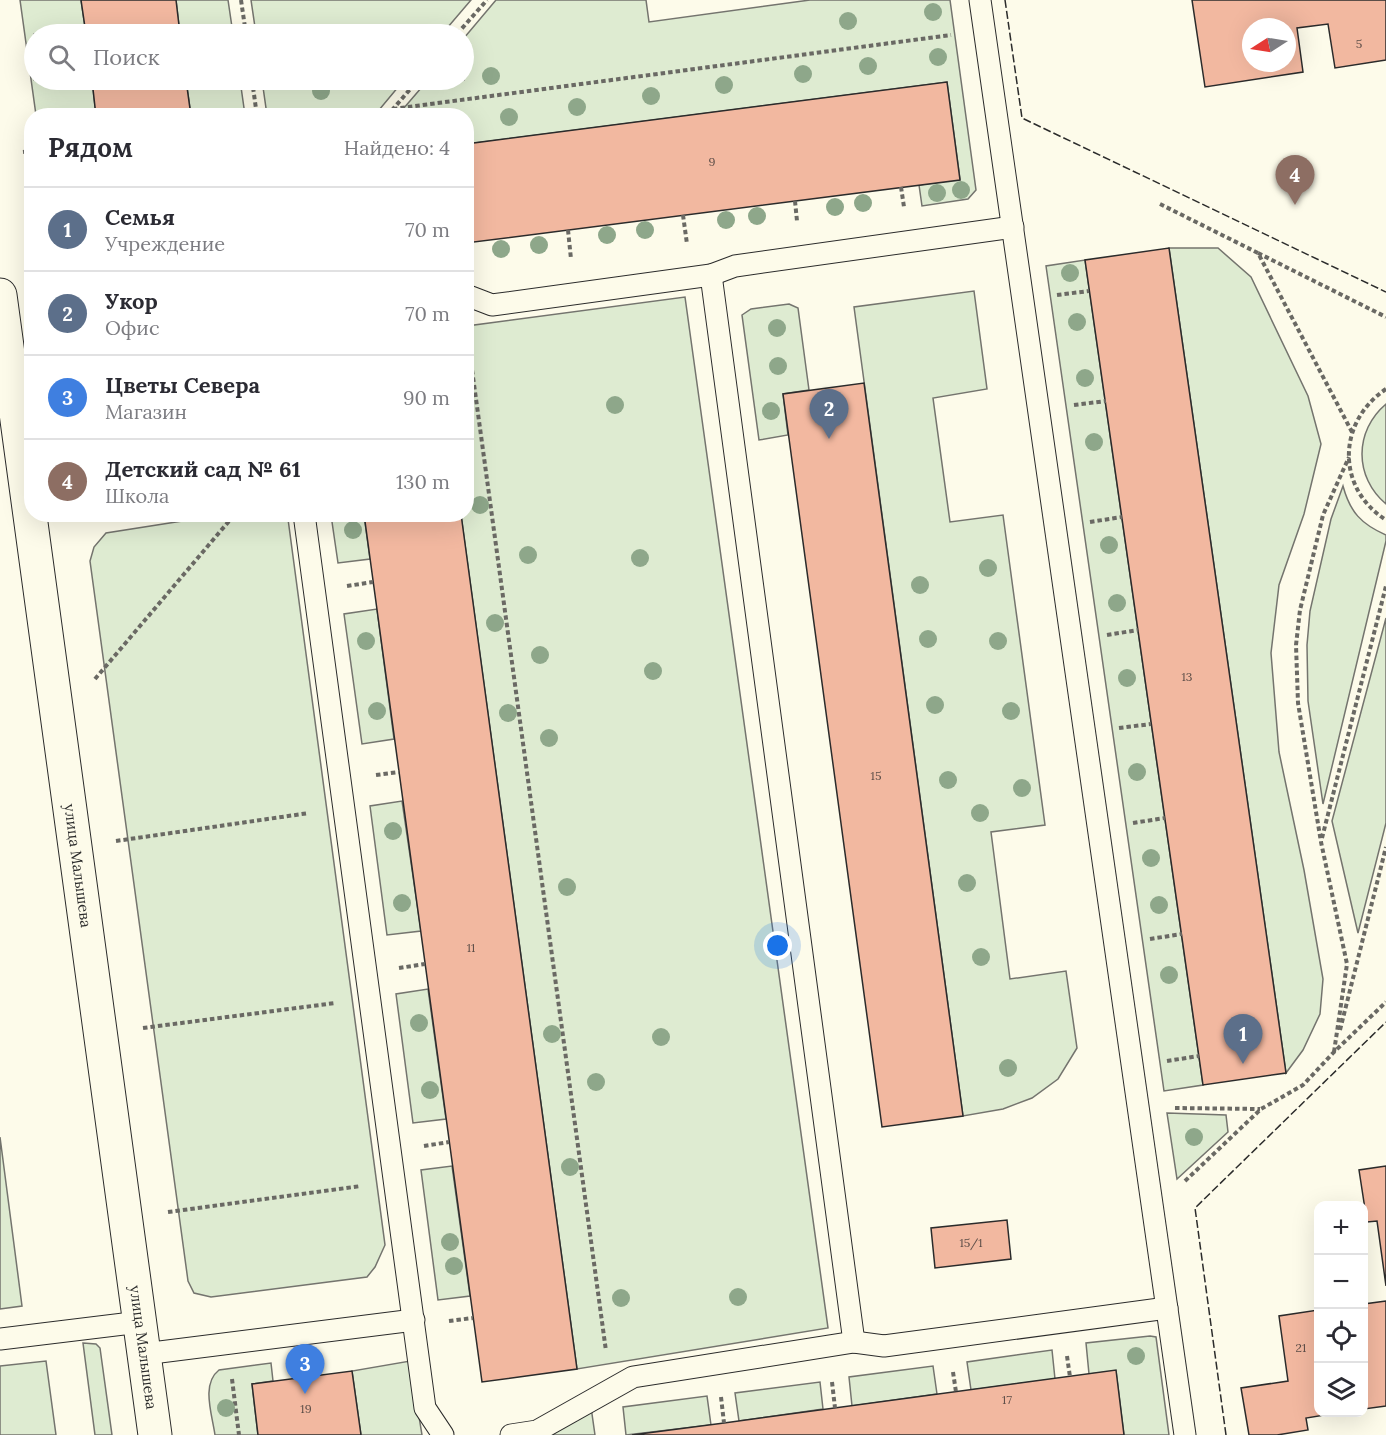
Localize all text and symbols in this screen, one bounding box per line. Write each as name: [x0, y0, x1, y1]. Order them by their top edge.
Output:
north arrow: [1242, 18, 1296, 72]
search box: [24, 24, 474, 90]
house number: 5: [1356, 36, 1362, 51]
icon: search: [45, 41, 78, 74]
text: Поиск: [93, 43, 159, 71]
text: Рядом: [48, 131, 133, 164]
text: Найдено: 4: [344, 135, 450, 160]
house number: 9: [709, 154, 716, 169]
pin: 4: [1276, 156, 1314, 205]
text: Семья: [105, 203, 175, 231]
text: 1: [63, 217, 72, 242]
text: 70 m: [405, 217, 450, 242]
text: Учреждение: [105, 231, 225, 256]
text: Укор: [105, 287, 158, 315]
text: 2: [62, 301, 73, 326]
text: 70 m: [405, 301, 450, 326]
text: Офис: [105, 315, 160, 340]
text: Цветы Севера: [105, 371, 260, 399]
text: 3: [62, 385, 73, 410]
text: 90 m: [403, 385, 450, 410]
pin: 2: [810, 390, 848, 439]
text: Магазин: [105, 399, 187, 424]
text: Детский сад № 61: [105, 455, 301, 483]
text: 4: [62, 469, 73, 494]
text: 130 m: [396, 469, 450, 494]
text: Школа: [105, 483, 169, 508]
house number: 13: [1181, 669, 1193, 684]
house number: 15: [871, 768, 881, 783]
street label: улица Малышева: [60, 803, 96, 929]
your location: [763, 931, 792, 960]
house number: 11: [467, 940, 475, 955]
pin: 1: [1224, 1014, 1262, 1064]
map controls: [1314, 1201, 1368, 1417]
button: +: [1314, 1201, 1368, 1255]
house number: 15/1: [959, 1235, 983, 1251]
button: −: [1314, 1255, 1368, 1309]
street label: улица Малышева: [126, 1284, 161, 1411]
button: locate: [1314, 1309, 1368, 1363]
house number: 21: [1296, 1340, 1306, 1355]
pin: 3: [286, 1344, 324, 1394]
button: layers: [1314, 1363, 1368, 1417]
house number: 17: [1002, 1392, 1012, 1407]
house number: 19: [300, 1401, 312, 1416]

